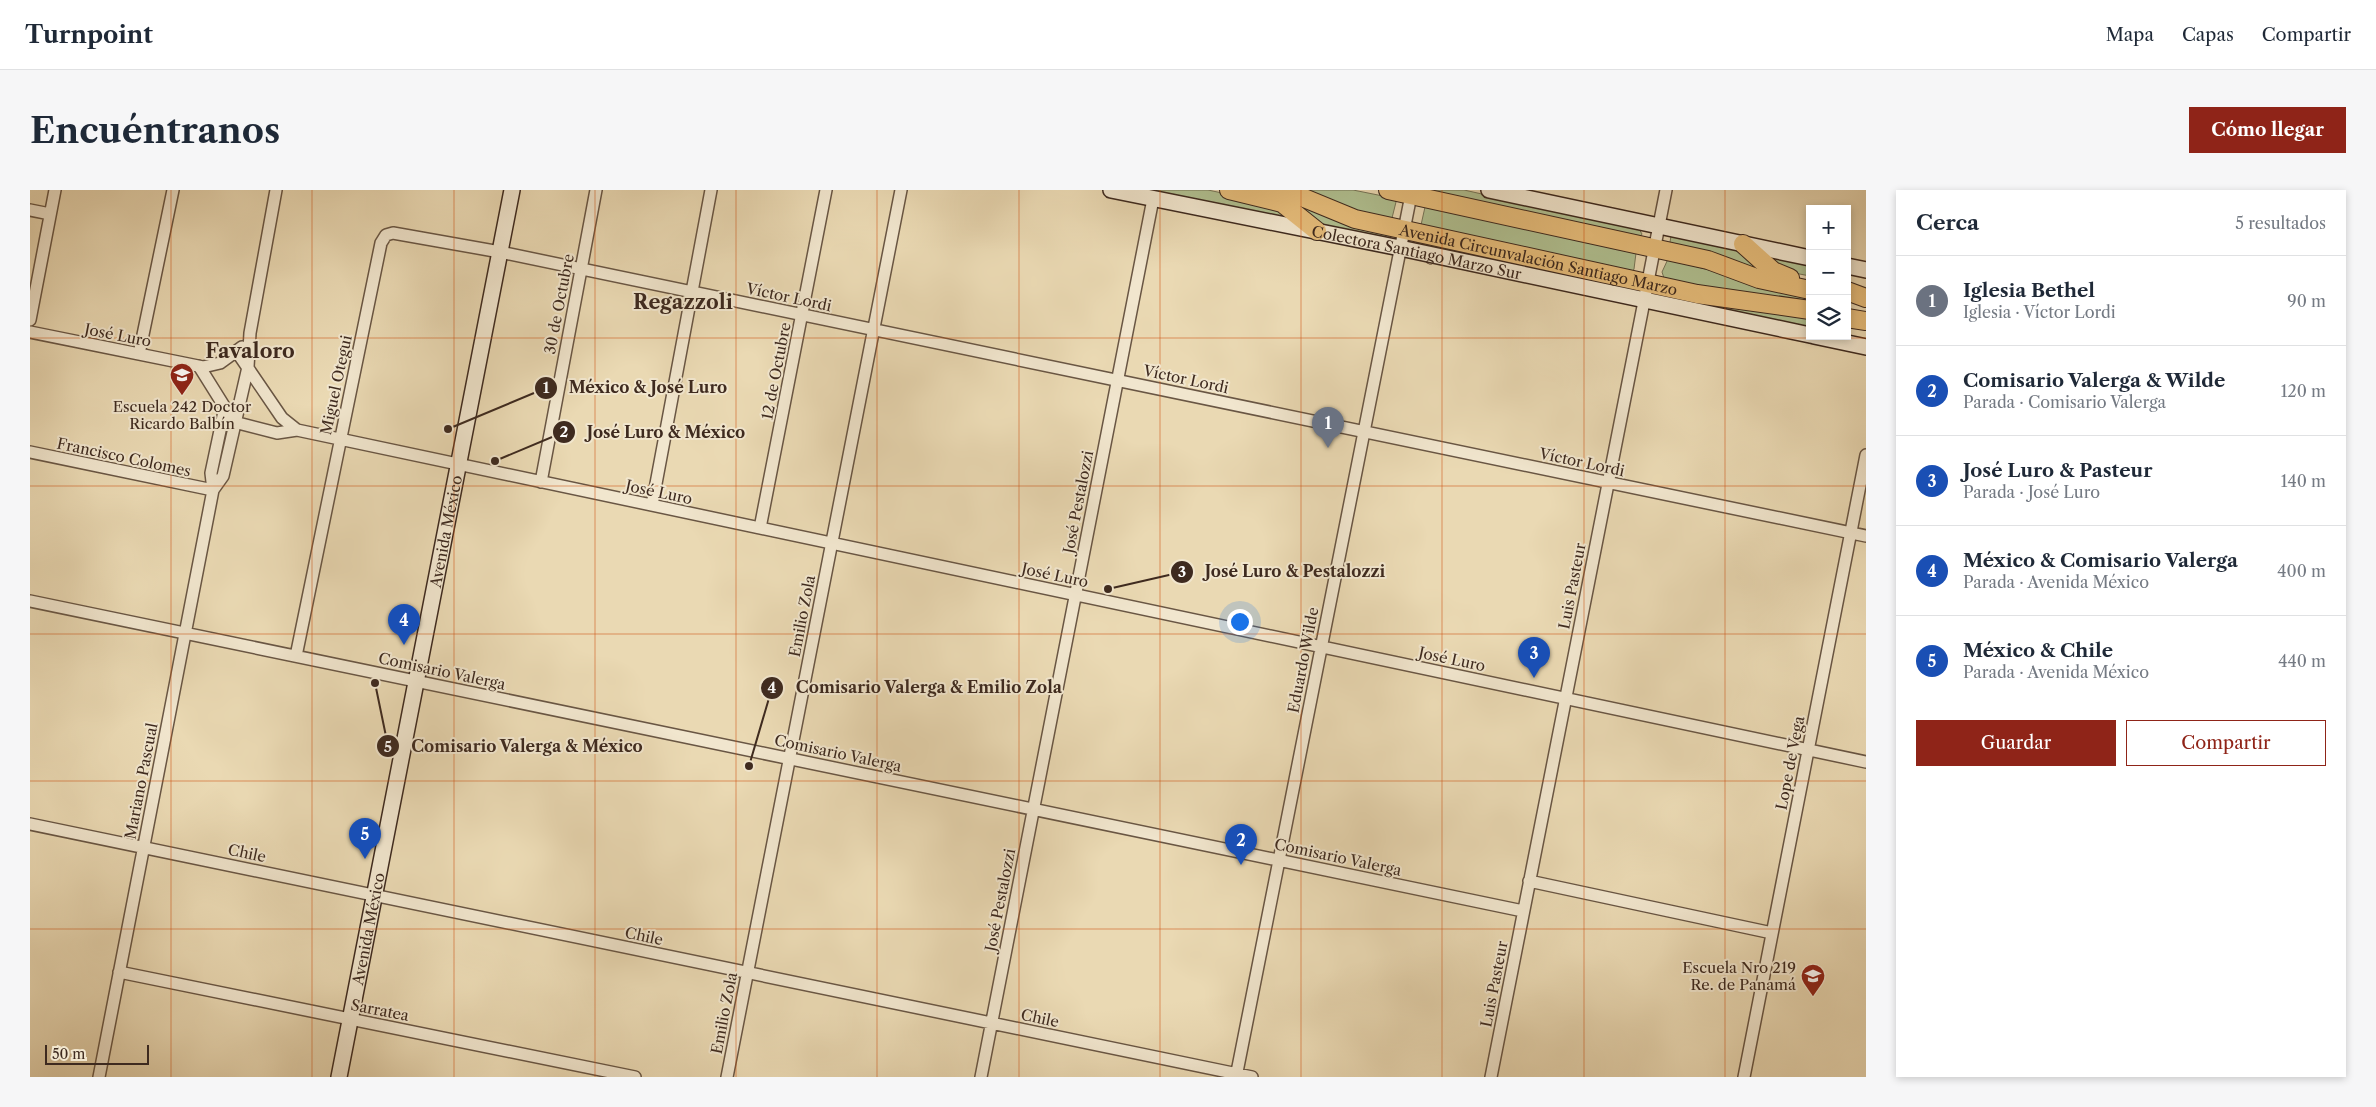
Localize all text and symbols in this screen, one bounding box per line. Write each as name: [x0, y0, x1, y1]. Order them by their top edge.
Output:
text: Turnpoint: [25, 20, 153, 49]
text: Mapa: [2106, 24, 2154, 46]
text: Capas: [2182, 24, 2234, 46]
text: Compartir: [2262, 24, 2351, 46]
button: Cómo llegar: [2189, 107, 2346, 153]
text: Encuéntranos: [30, 109, 280, 152]
map controls: [1806, 205, 1851, 340]
button: +: [1806, 205, 1851, 250]
text: Cerca: [1916, 210, 1979, 235]
text: 5 resultados: [2235, 213, 2326, 233]
street label: Avenida Circunvalación Santiago Marzo: [1397, 219, 1679, 299]
street label: Colectora Santiago Marzo Sur: [1310, 221, 1524, 283]
button: −: [1806, 250, 1851, 295]
street label: 30 de Octubre: [540, 252, 578, 356]
street label: Víctor Lordi: [744, 279, 834, 315]
text: Iglesia Bethel: [1963, 279, 2095, 302]
district label: Regazzoli: [633, 290, 733, 314]
text: 1: [1928, 291, 1936, 311]
text: 90 m: [2287, 291, 2326, 311]
button: layers: [1806, 295, 1851, 340]
text: Iglesia · Víctor Lordi: [1963, 302, 2116, 322]
street label: José Luro: [81, 319, 153, 351]
street label: 12 de Octubre: [757, 321, 795, 421]
street label: Miguel Otegui: [316, 333, 356, 437]
district label: Favaloro: [205, 339, 295, 363]
street label: Víctor Lordi: [1141, 361, 1231, 397]
school or university icon: Escuela 242 Doctor Ricardo Balbín: [169, 362, 195, 396]
text: Comisario Valerga & Wilde: [1963, 369, 2225, 392]
callout: México & José Luro: [534, 372, 737, 403]
text: México & José Luro: [569, 377, 727, 397]
text: 1: [543, 378, 550, 397]
text: 2: [1927, 381, 1937, 401]
text: 120 m: [2281, 381, 2326, 401]
text: Parada · Comisario Valerga: [1963, 392, 2166, 412]
place label: Escuela 242 Doctor Ricardo Balbín: [113, 397, 252, 433]
pin: 1: [1312, 407, 1344, 448]
callout: José Luro & México: [551, 417, 755, 448]
text: 2: [560, 422, 569, 441]
text: José Luro & México: [584, 422, 745, 442]
street label: Francisco Colomes: [55, 434, 193, 480]
street label: Víctor Lordi: [1537, 444, 1627, 480]
street label: José Pestalozzi: [1058, 448, 1097, 557]
text: José Luro & Pasteur: [1963, 459, 2152, 482]
text: 3: [1927, 471, 1937, 491]
text: 140 m: [2281, 471, 2326, 491]
street label: Avenida México: [425, 473, 466, 590]
street label: José Luro: [622, 475, 694, 508]
text: Parada · José Luro: [1963, 482, 2100, 502]
street label: Luis Pasteur: [1554, 541, 1590, 631]
text: México & Comisario Valerga: [1963, 549, 2238, 572]
callout: José Luro & Pestalozzi: [1170, 556, 1395, 587]
street label: José Luro: [1018, 558, 1090, 591]
text: José Luro & Pestalozzi: [1202, 561, 1386, 581]
text: 4: [1927, 561, 1937, 581]
text: 400 m: [2277, 561, 2326, 581]
text: 3: [1178, 562, 1186, 581]
text: Parada · Avenida México: [1963, 572, 2149, 592]
street label: Emilio Zola: [785, 573, 819, 658]
pin: 4: [388, 604, 420, 645]
street label: Eduardo Wilde: [1283, 605, 1323, 715]
your location: [1227, 609, 1253, 635]
pin: 3: [1518, 637, 1550, 678]
text: México & Chile: [1963, 639, 2113, 662]
street label: José Luro: [1415, 642, 1487, 675]
street label: Comisario Valerga: [377, 648, 507, 694]
text: 5: [1928, 651, 1936, 671]
text: 440 m: [2278, 651, 2326, 671]
text: Parada · Avenida México: [1963, 662, 2149, 682]
callout: Comisario Valerga & Emilio Zola: [760, 672, 1072, 703]
text: Comisario Valerga & Emilio Zola: [796, 677, 1063, 697]
text: 4: [768, 678, 777, 697]
street label: Lope de Vega: [1772, 714, 1808, 812]
button: Guardar: [1916, 720, 2116, 766]
button: Compartir: [2126, 720, 2326, 766]
street label: Mariano Pascual: [120, 721, 162, 841]
street label: Comisario Valerga: [773, 730, 903, 776]
callout: Comisario Valerga & México: [376, 731, 653, 762]
text: Comisario Valerga & México: [411, 736, 643, 756]
text: 5: [384, 737, 392, 756]
pin: 5: [349, 818, 381, 859]
pin: 2: [1225, 824, 1257, 865]
street label: Comisario Valerga: [1273, 834, 1403, 880]
street label: Chile: [226, 840, 268, 866]
street label: José Pestalozzi: [980, 846, 1019, 955]
street label: Avenida México: [347, 871, 388, 988]
street label: Chile: [623, 923, 665, 949]
street label: Luis Pasteur: [1476, 939, 1512, 1029]
place label: Escuela Nro 219 Re. de Panamá: [1682, 958, 1796, 994]
school or university icon: Escuela Nro 219 Re. de Panamá: [1800, 963, 1826, 997]
street label: Emilio Zola: [707, 970, 741, 1055]
street label: Sarratea: [349, 995, 411, 1025]
street label: Chile: [1019, 1005, 1061, 1031]
scale bar: [45, 1042, 149, 1065]
text: 50 m: [52, 1045, 85, 1063]

